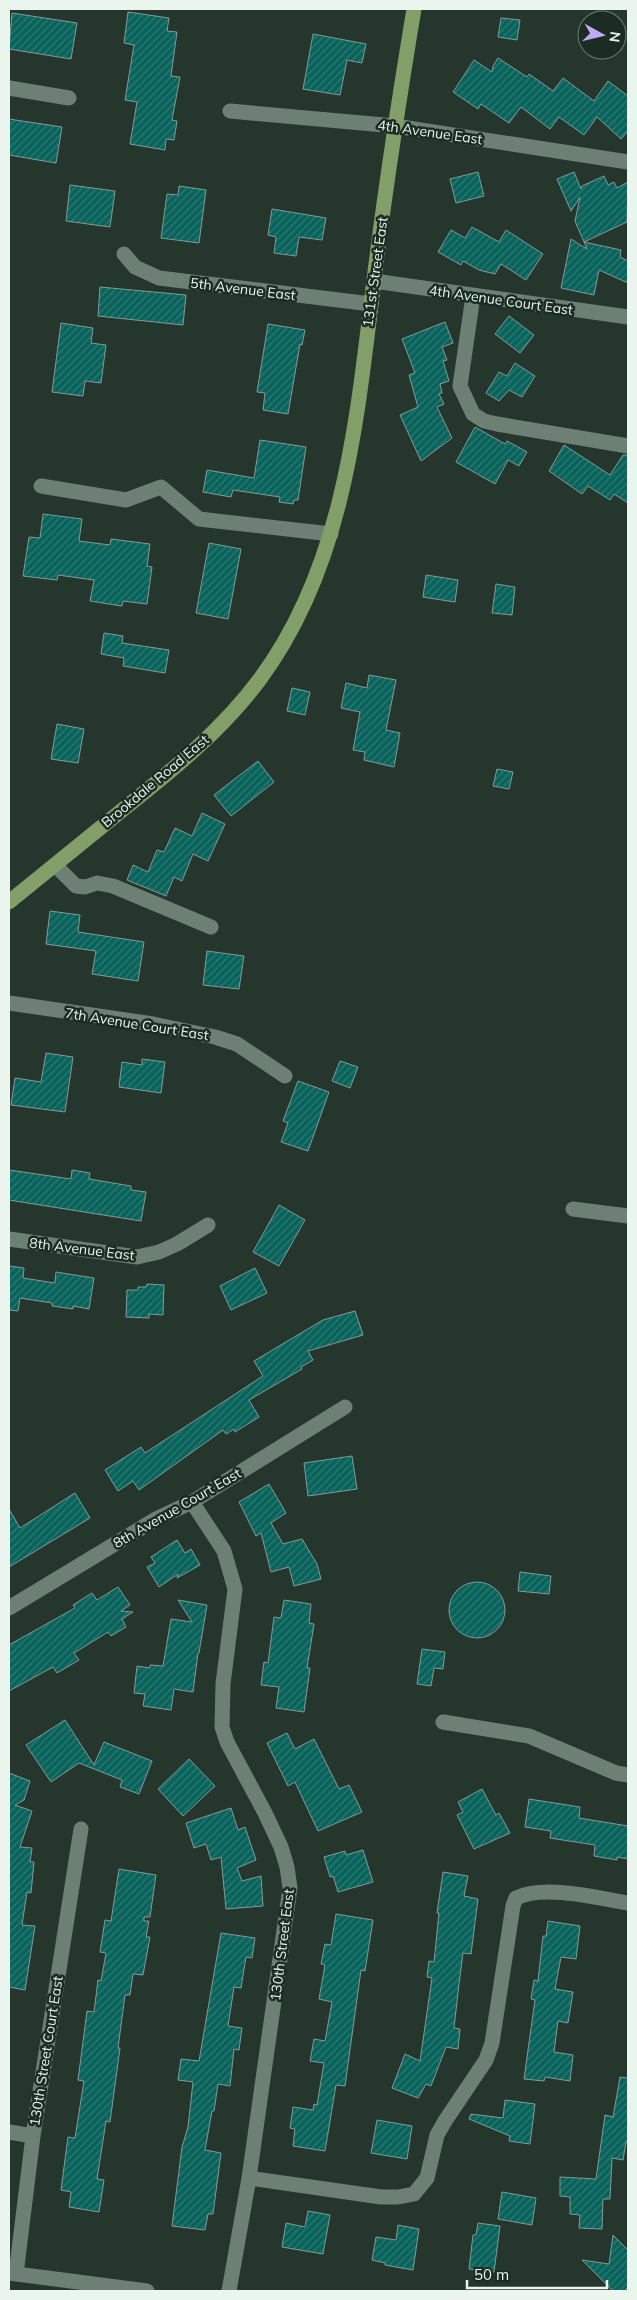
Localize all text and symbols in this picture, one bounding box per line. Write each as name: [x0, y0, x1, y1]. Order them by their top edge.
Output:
north arrow: [577, 10, 627, 60]
text: N: [605, 30, 625, 43]
street label: 4th Avenue East: [376, 116, 484, 148]
street label: 131st Street East: [358, 216, 392, 328]
street label: 5th Avenue East: [189, 274, 297, 304]
street label: 4th Avenue Court East: [428, 281, 574, 319]
street label: Brookdale Road East: [97, 731, 213, 831]
street label: 7th Avenue Court East: [64, 1004, 210, 1044]
street label: 8th Avenue East: [28, 1234, 136, 1264]
street label: 8th Avenue Court East: [110, 1464, 244, 1552]
street label: 130th Street East: [266, 1888, 298, 2002]
street label: 130th Street Court East: [25, 1975, 67, 2127]
scale bar: [467, 2258, 607, 2290]
text: 50 m: [474, 2265, 509, 2284]

